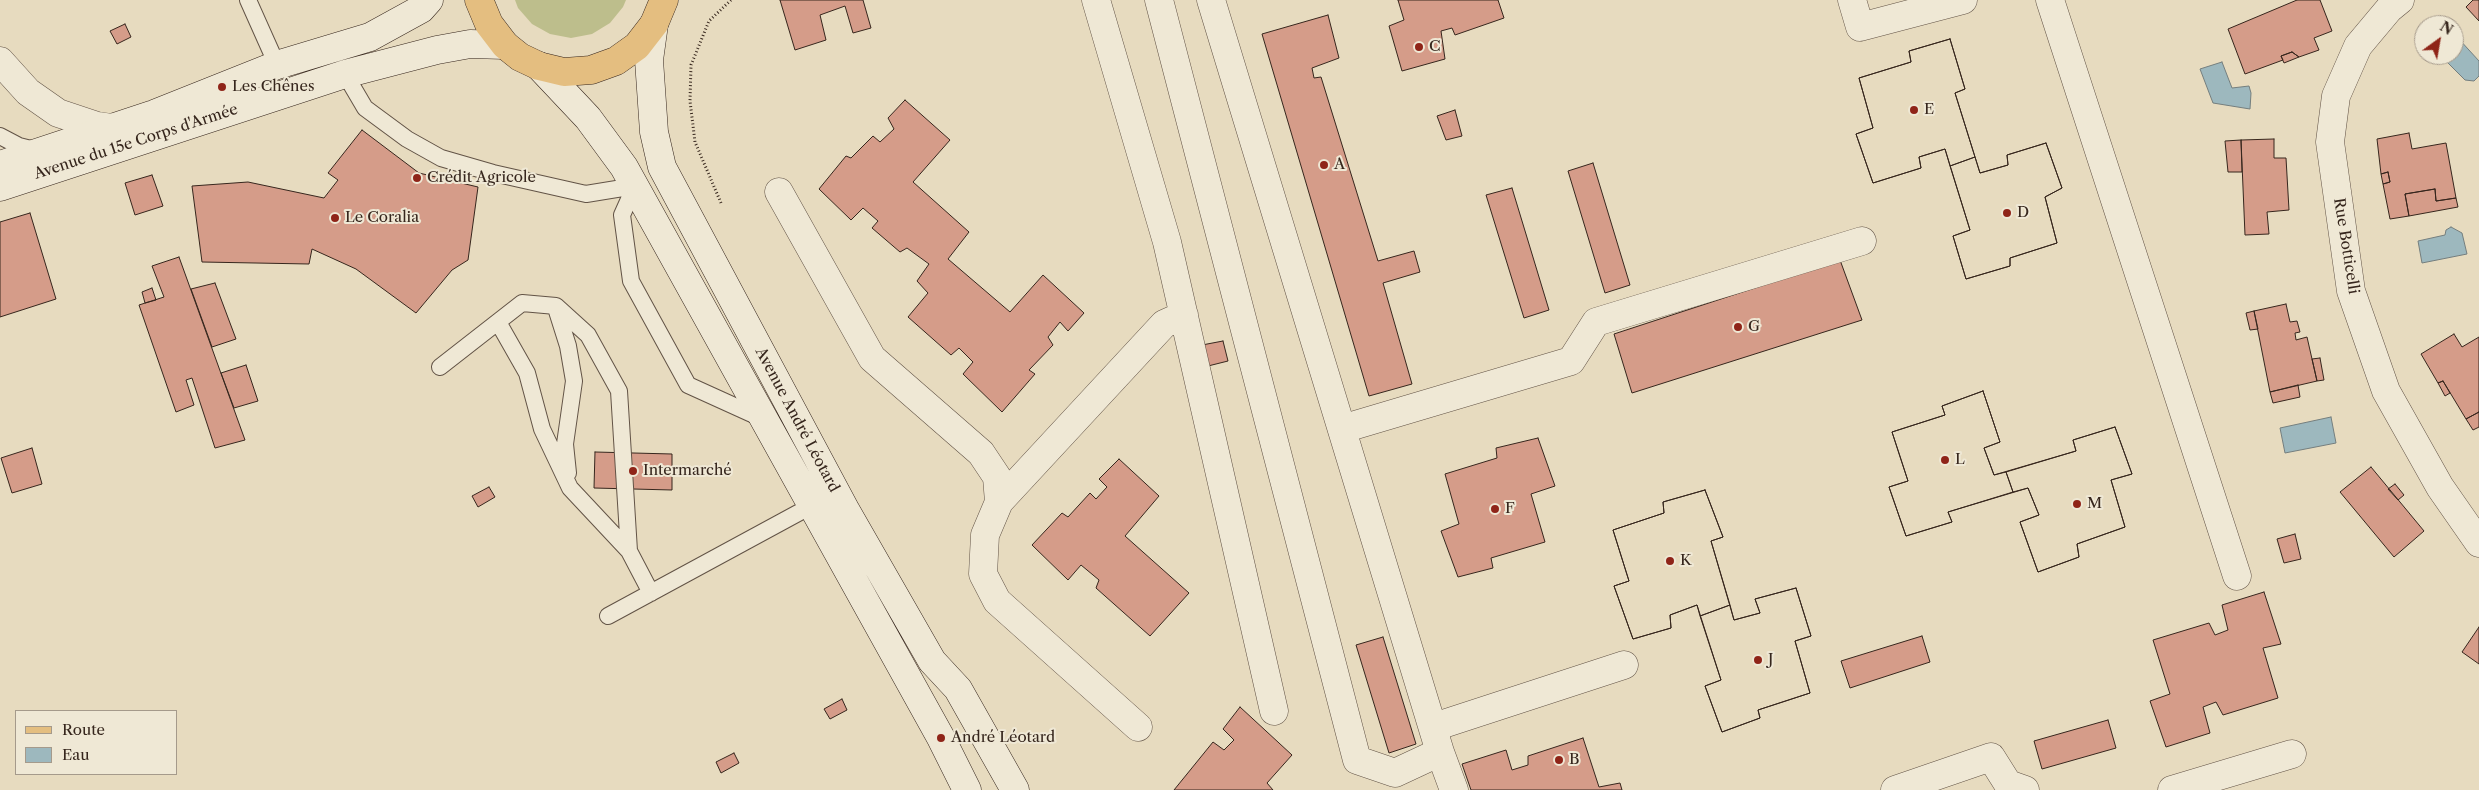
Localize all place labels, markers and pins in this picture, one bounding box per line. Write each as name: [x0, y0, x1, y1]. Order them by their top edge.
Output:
place label: C: [1429, 38, 1441, 56]
marker: C: [1413, 41, 1425, 53]
place label: Les Chênes: [232, 78, 314, 96]
marker: Les Chênes: [216, 81, 228, 93]
place label: E: [1924, 101, 1934, 119]
marker: E: [1908, 104, 1920, 116]
place label: A: [1334, 156, 1345, 174]
marker: A: [1318, 159, 1330, 171]
place label: Crédit Agricole: [427, 169, 536, 187]
marker: Crédit Agricole: [411, 172, 423, 184]
place label: D: [2017, 204, 2029, 222]
marker: D: [2001, 207, 2013, 219]
place label: Le Coralia: [345, 209, 419, 227]
marker: Le Coralia: [329, 212, 341, 224]
place label: G: [1748, 318, 1760, 336]
marker: G: [1732, 321, 1744, 333]
place label: L: [1955, 451, 1965, 469]
marker: L: [1939, 454, 1951, 466]
place label: Intermarché: [643, 462, 732, 480]
marker: Intermarché: [627, 465, 639, 477]
place label: M: [2087, 495, 2102, 513]
marker: M: [2071, 498, 2083, 510]
place label: F: [1505, 500, 1515, 518]
marker: F: [1489, 503, 1501, 515]
place label: K: [1680, 552, 1692, 570]
marker: K: [1664, 555, 1676, 567]
place label: J: [1768, 651, 1773, 669]
marker: J: [1752, 654, 1764, 666]
place label: André Léotard: [951, 729, 1055, 747]
marker: André Léotard: [935, 732, 947, 744]
place label: B: [1569, 751, 1579, 769]
marker: B: [1553, 754, 1565, 766]

